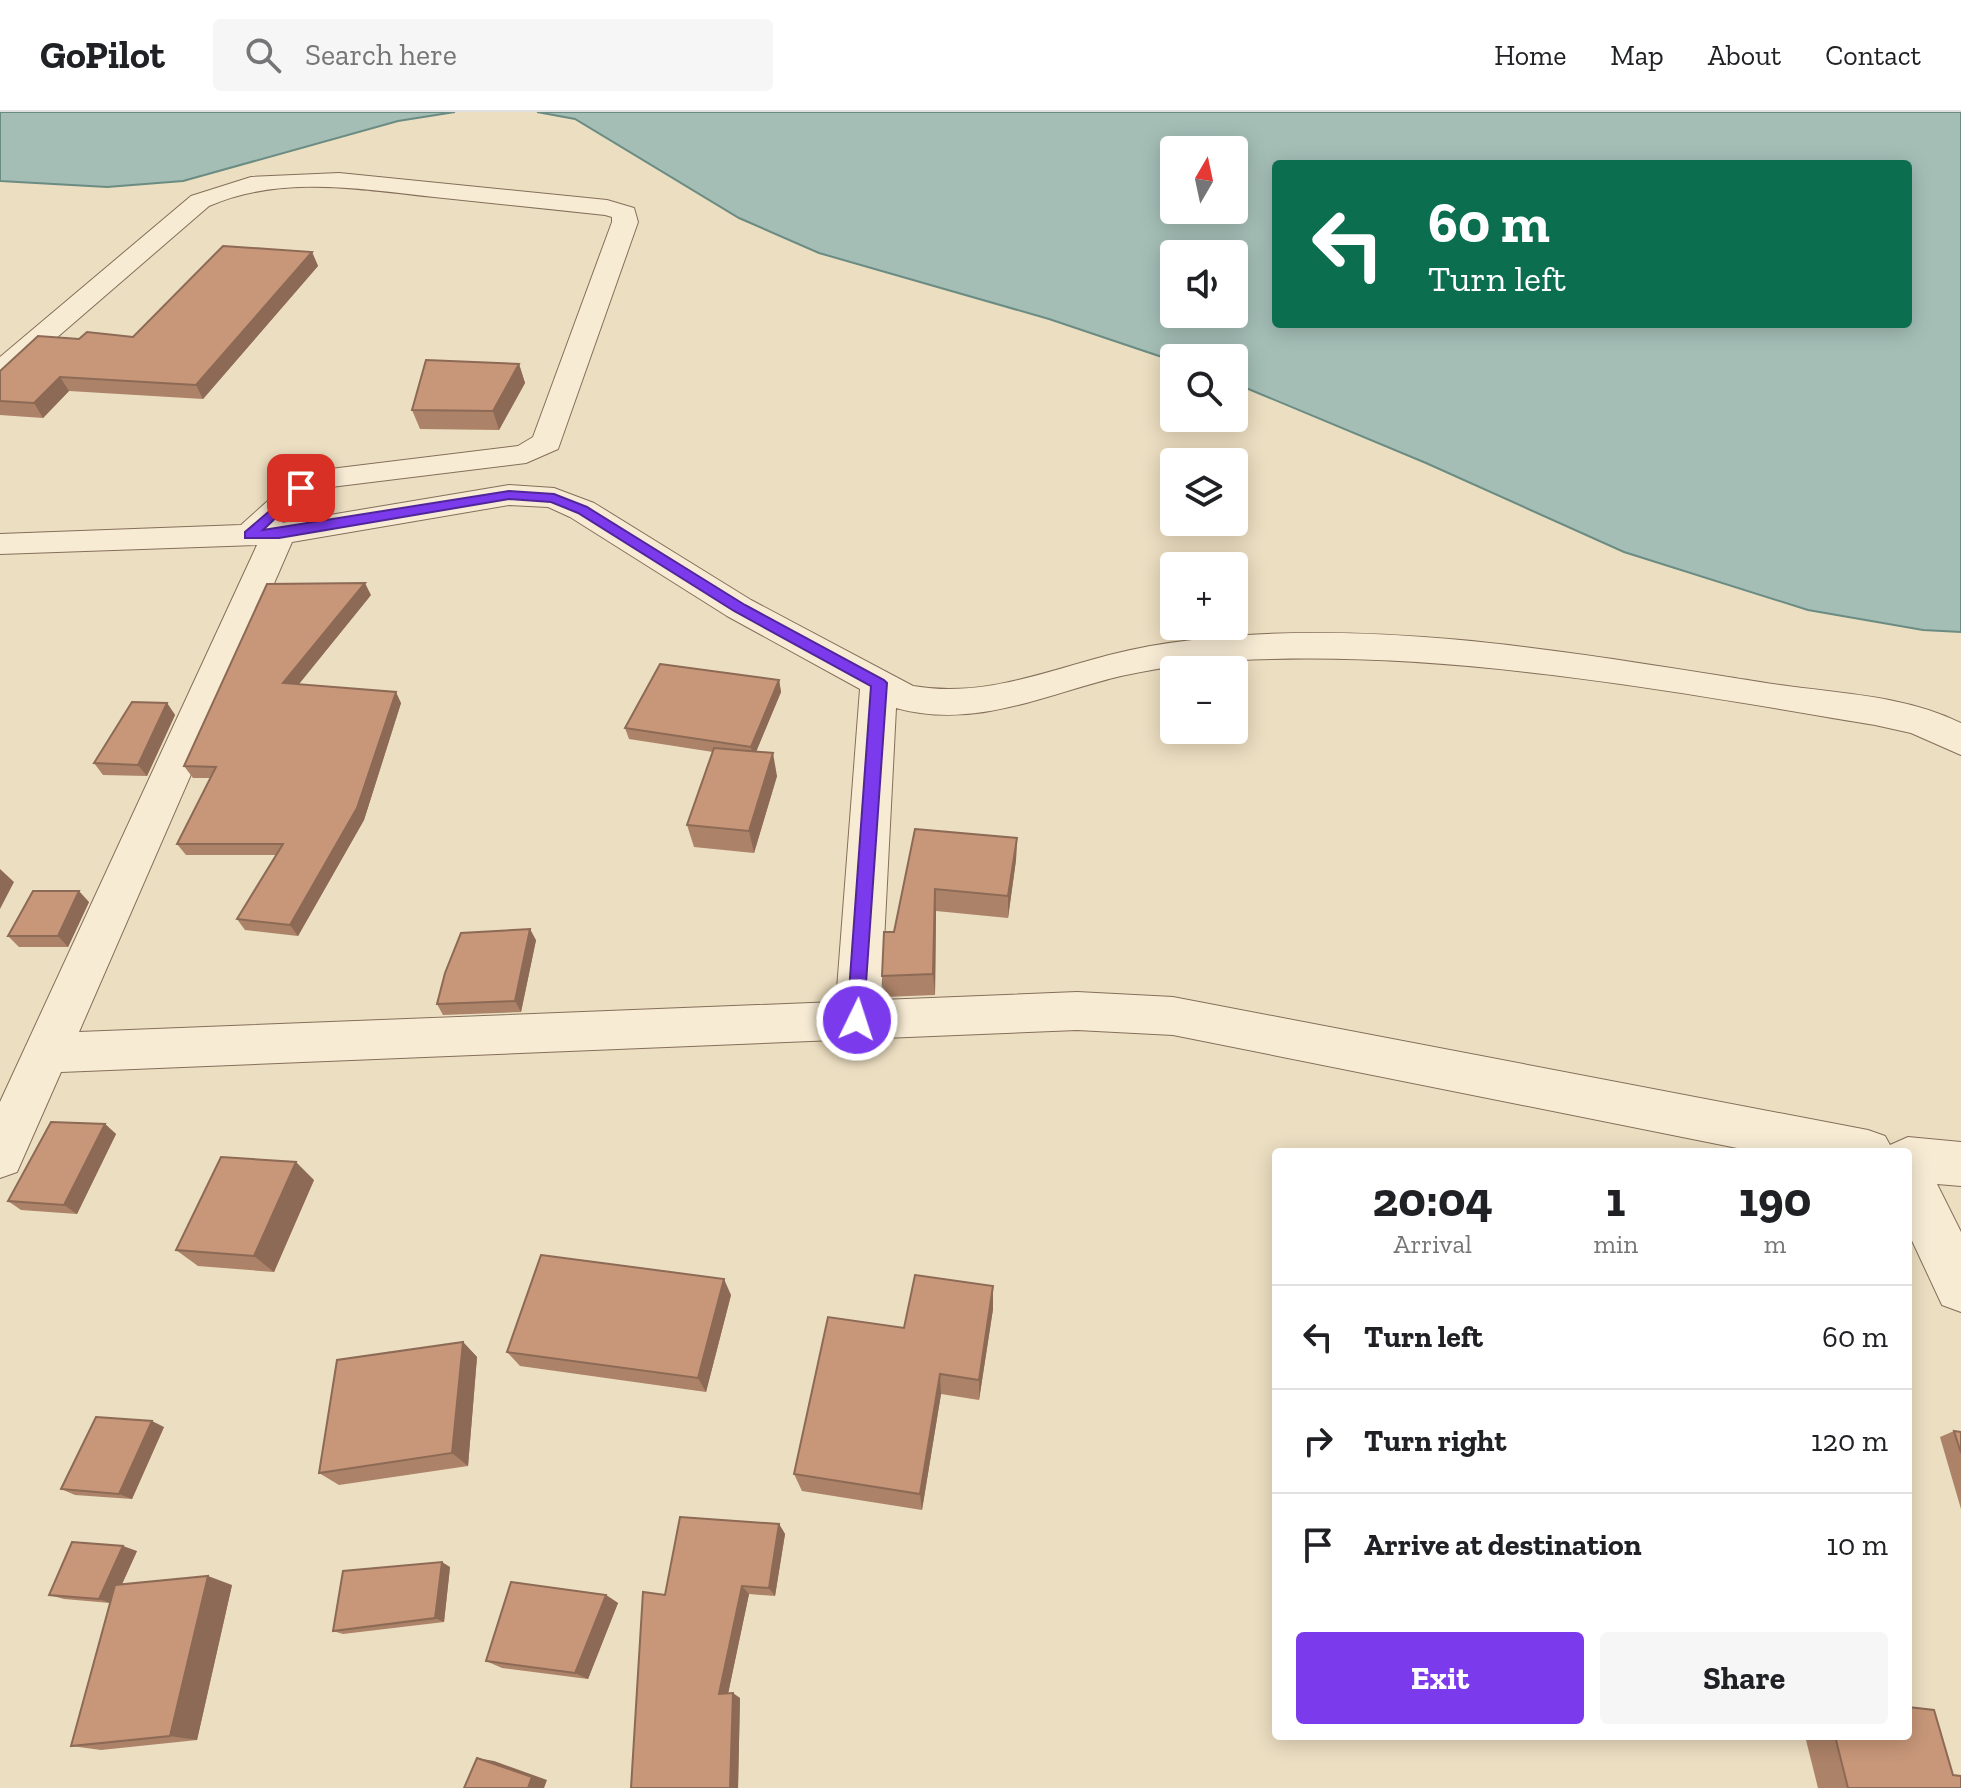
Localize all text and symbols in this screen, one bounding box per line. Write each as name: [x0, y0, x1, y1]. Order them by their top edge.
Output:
search box: [213, 19, 773, 91]
text: GoPilot: [40, 32, 165, 78]
icon: search: [241, 33, 285, 77]
text: Search here: [305, 37, 457, 73]
text: Home: [1494, 39, 1566, 72]
text: Map: [1610, 39, 1664, 72]
text: About: [1708, 39, 1781, 72]
text: Contact: [1825, 39, 1921, 72]
north arrow: [1160, 136, 1248, 224]
map controls: [1160, 136, 1248, 744]
text: 60 m: [1428, 189, 1550, 256]
icon: left: [1296, 192, 1400, 296]
button: sound: [1160, 240, 1248, 328]
text: Turn left: [1428, 257, 1566, 300]
button: search: [1160, 344, 1248, 432]
button: layers: [1160, 448, 1248, 536]
pin: [267, 454, 335, 522]
icon: arrive: [279, 466, 323, 510]
button: +: [1160, 552, 1248, 640]
button: −: [1160, 656, 1248, 744]
position arrow: [815, 978, 899, 1062]
text: 20:04: [1373, 1171, 1493, 1228]
text: 1: [1606, 1171, 1625, 1228]
text: 190: [1739, 1171, 1811, 1228]
text: Arrival: [1394, 1228, 1472, 1260]
text: min: [1593, 1228, 1638, 1260]
text: m: [1764, 1228, 1786, 1260]
icon: left: [1296, 1315, 1340, 1359]
text: Turn left: [1364, 1319, 1483, 1355]
text: 60 m: [1822, 1319, 1888, 1355]
icon: right: [1296, 1419, 1340, 1463]
text: Turn right: [1364, 1423, 1506, 1459]
text: 120 m: [1811, 1423, 1888, 1459]
icon: arrive: [1296, 1523, 1340, 1567]
text: Arrive at destination: [1364, 1527, 1641, 1563]
text: 10 m: [1826, 1527, 1888, 1563]
button: Exit: [1296, 1632, 1584, 1724]
button: Share: [1600, 1632, 1888, 1724]

